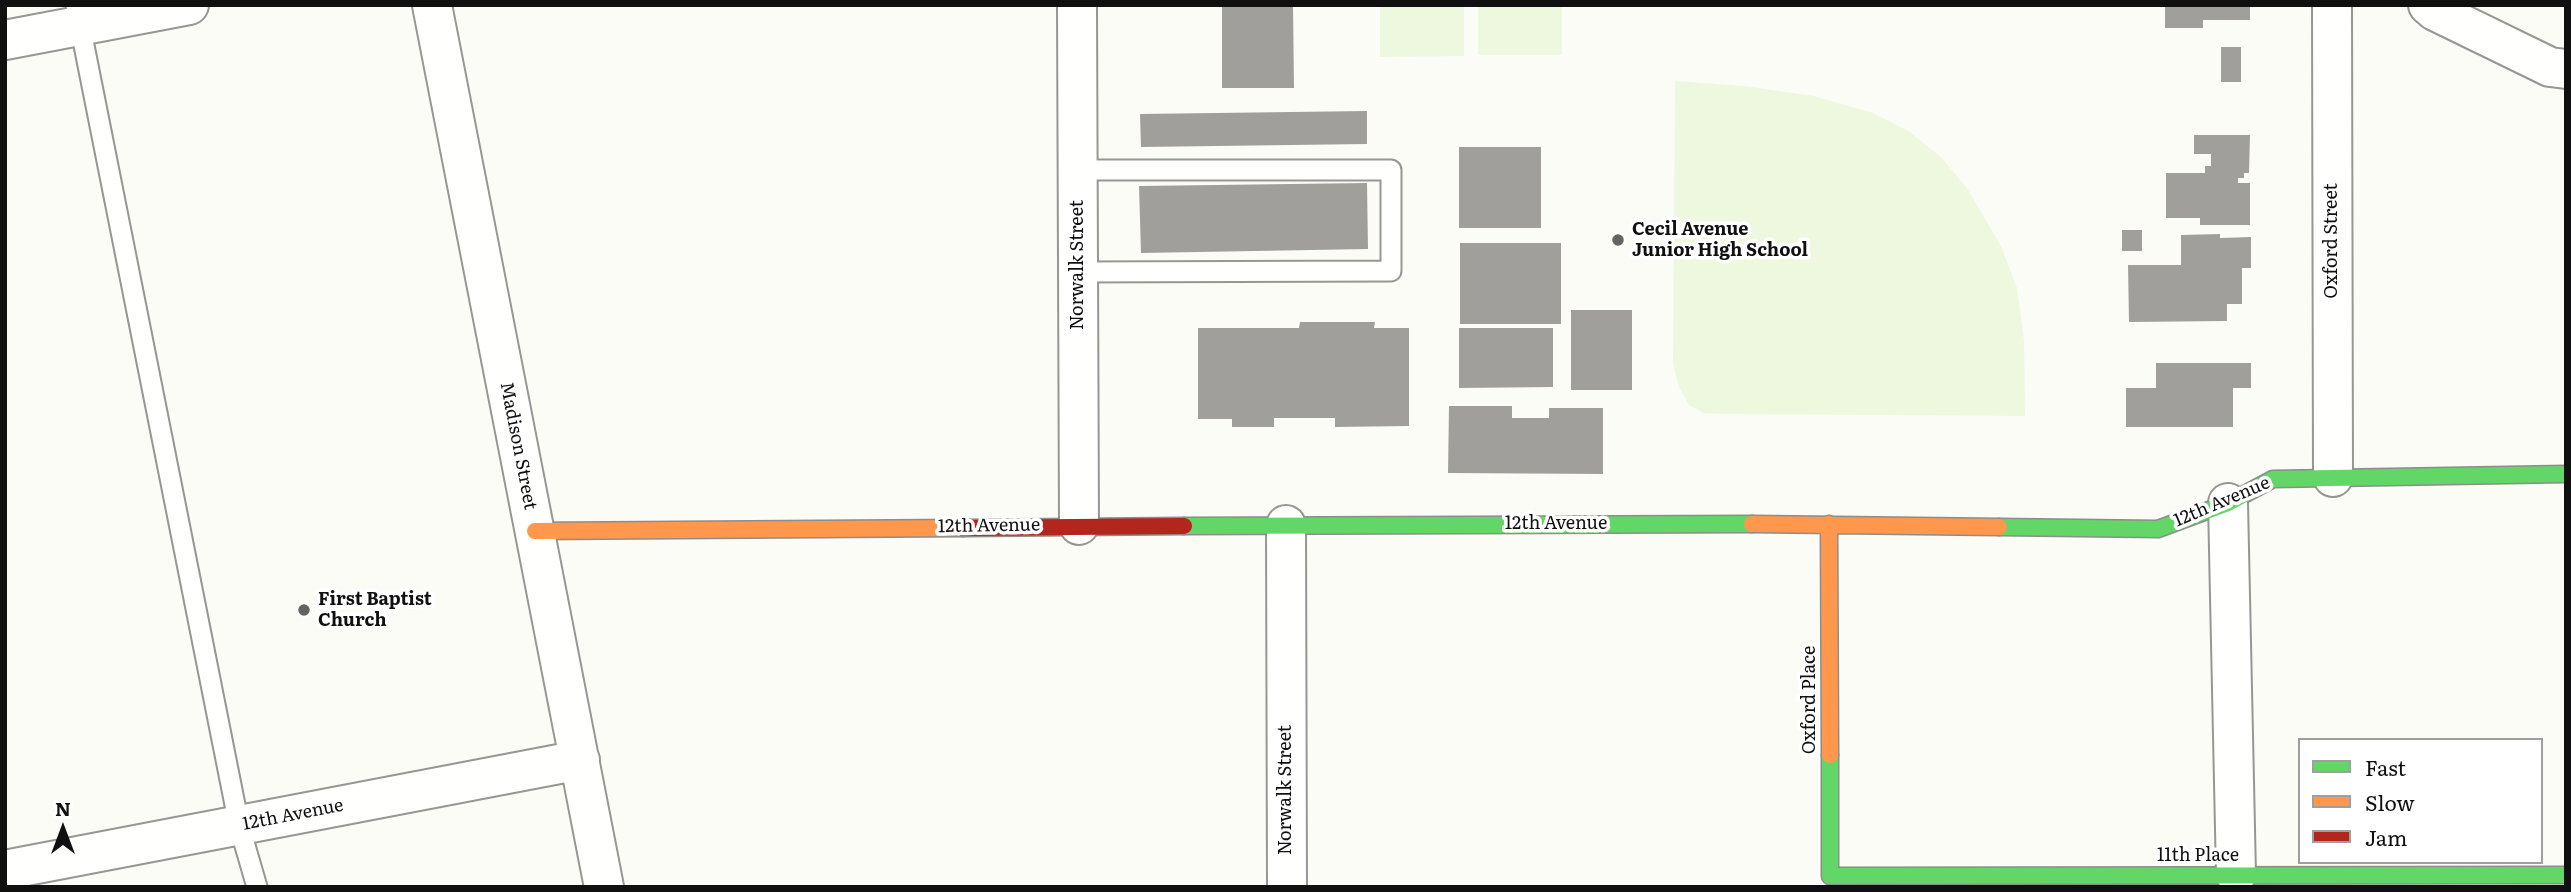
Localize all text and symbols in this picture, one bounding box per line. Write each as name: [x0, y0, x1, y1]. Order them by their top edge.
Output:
street label: Oxford Street: [2321, 183, 2343, 299]
street label: Norwalk Street: [1067, 200, 1089, 330]
place label: Cecil Avenue Junior High School: [1632, 219, 1808, 262]
marker: Cecil Avenue Junior High School: [1610, 232, 1626, 248]
street label: Madison Street: [495, 380, 541, 512]
street label: 12th Avenue: [2171, 472, 2273, 532]
street label: 12th Avenue: [1505, 513, 1607, 535]
street label: 12th Avenue: [938, 514, 1040, 538]
place label: First Baptist Church: [318, 589, 432, 632]
marker: First Baptist Church: [296, 602, 312, 618]
street label: Oxford Place: [1799, 646, 1821, 754]
street label: Norwalk Street: [1275, 725, 1297, 855]
legend: [2298, 738, 2543, 864]
text: Fast: [2365, 751, 2406, 782]
text: Slow: [2365, 786, 2415, 817]
north arrow: [28, 794, 98, 864]
text: N: [55, 794, 71, 822]
street label: 12th Avenue: [241, 795, 345, 835]
text: Jam: [2365, 821, 2407, 852]
street label: 11th Place: [2157, 845, 2239, 867]

